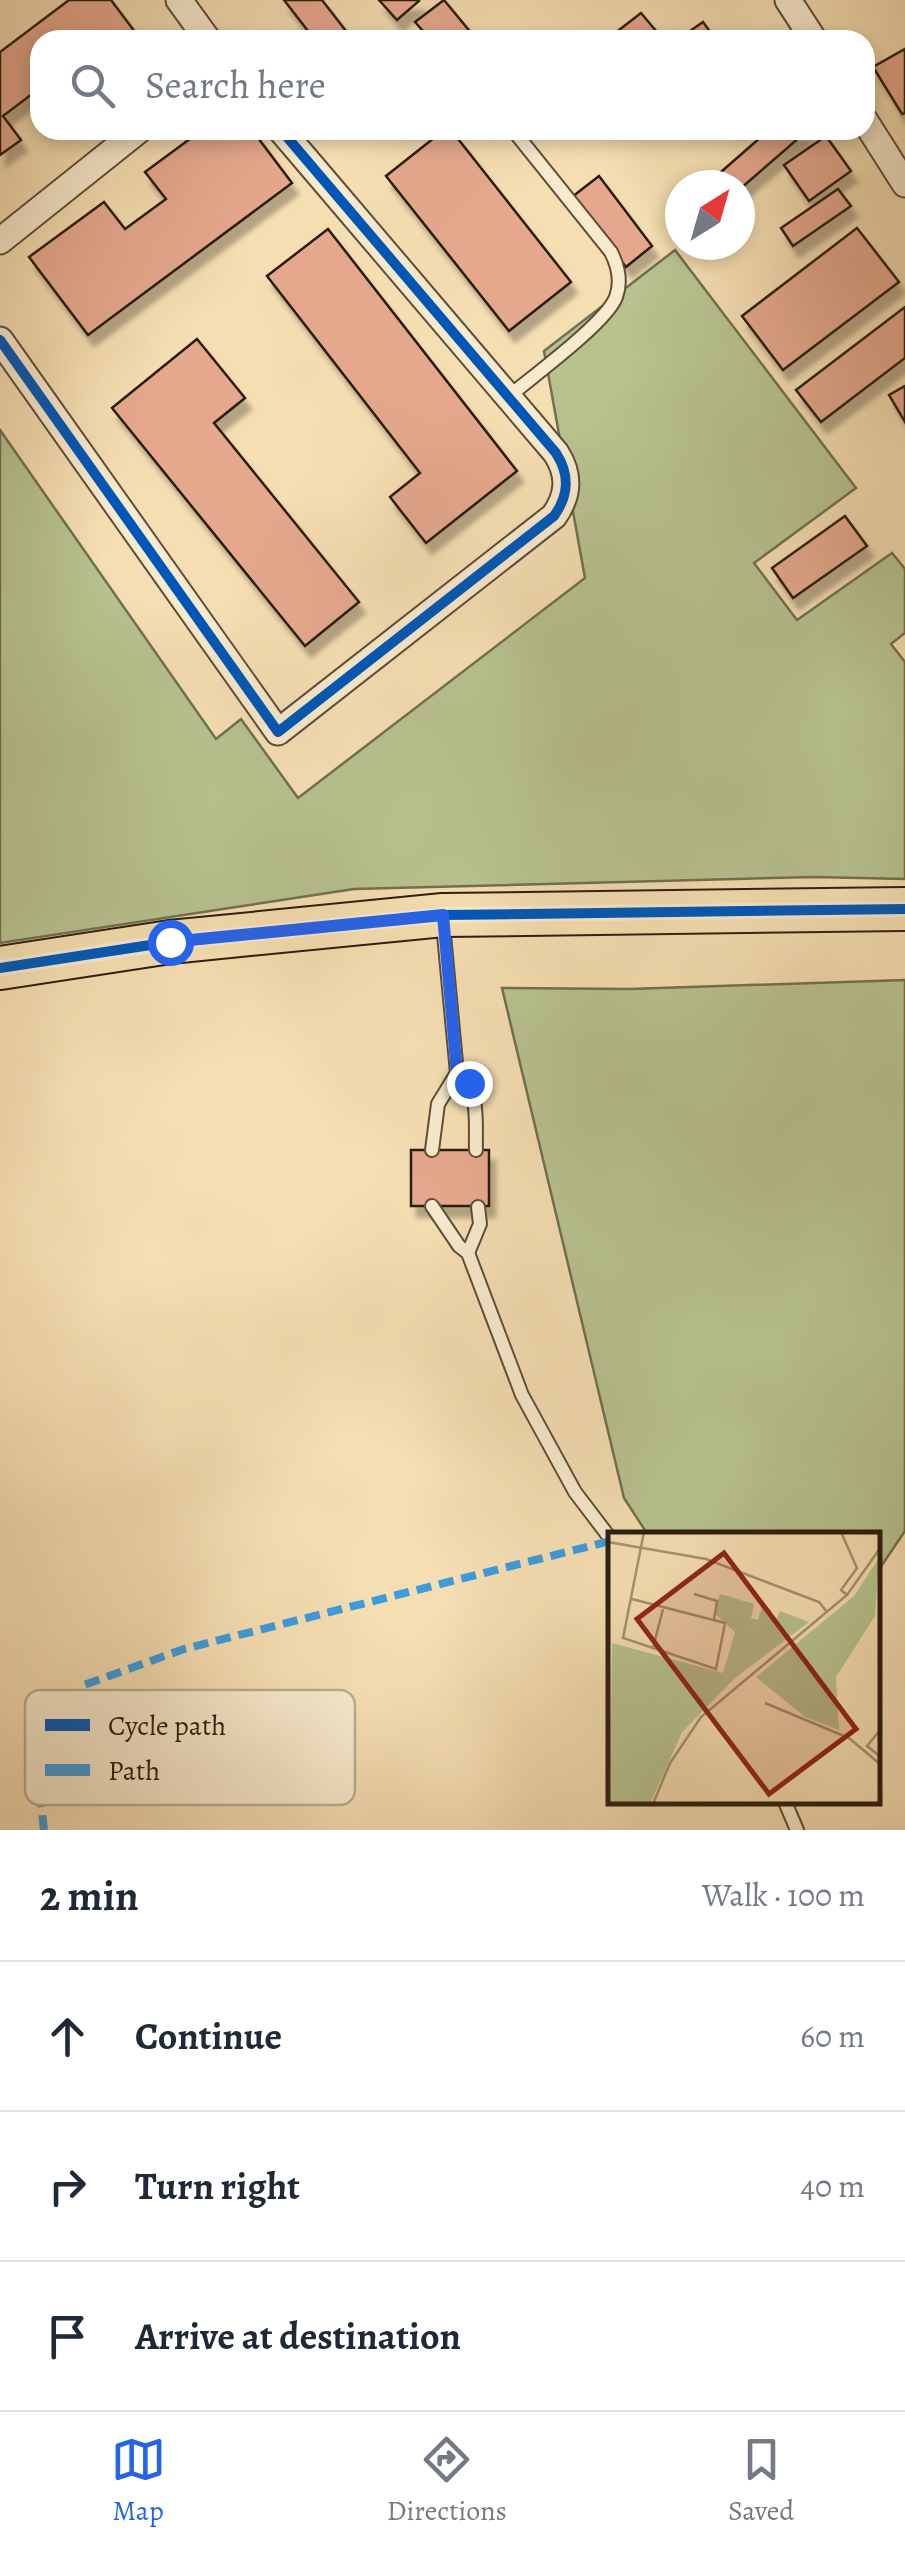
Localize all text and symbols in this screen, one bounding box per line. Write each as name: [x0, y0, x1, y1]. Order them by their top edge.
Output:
search box: [30, 30, 875, 140]
icon: search: [65, 58, 120, 113]
text: Search here: [145, 59, 326, 111]
north arrow: [665, 170, 755, 260]
route start: [148, 920, 194, 966]
route end: [447, 1061, 493, 1107]
inset map: [608, 1532, 880, 1805]
legend: [25, 1690, 355, 1805]
text: Cycle path: [108, 1707, 226, 1745]
text: Path: [108, 1752, 160, 1790]
text: 2 min: [40, 1867, 139, 1924]
text: Walk · 100 m: [702, 1873, 865, 1917]
icon: ahead: [40, 2009, 95, 2064]
text: Continue: [135, 2010, 282, 2062]
text: 60 m: [800, 2014, 865, 2058]
icon: right: [40, 2159, 95, 2214]
text: Turn right: [135, 2160, 300, 2212]
text: 40 m: [800, 2164, 865, 2208]
icon: arrive: [40, 2309, 95, 2364]
text: Arrive at destination: [135, 2310, 461, 2362]
tab: Map: [111, 2432, 166, 2530]
tab: Directions: [387, 2432, 507, 2530]
tab: Saved: [728, 2432, 794, 2530]

